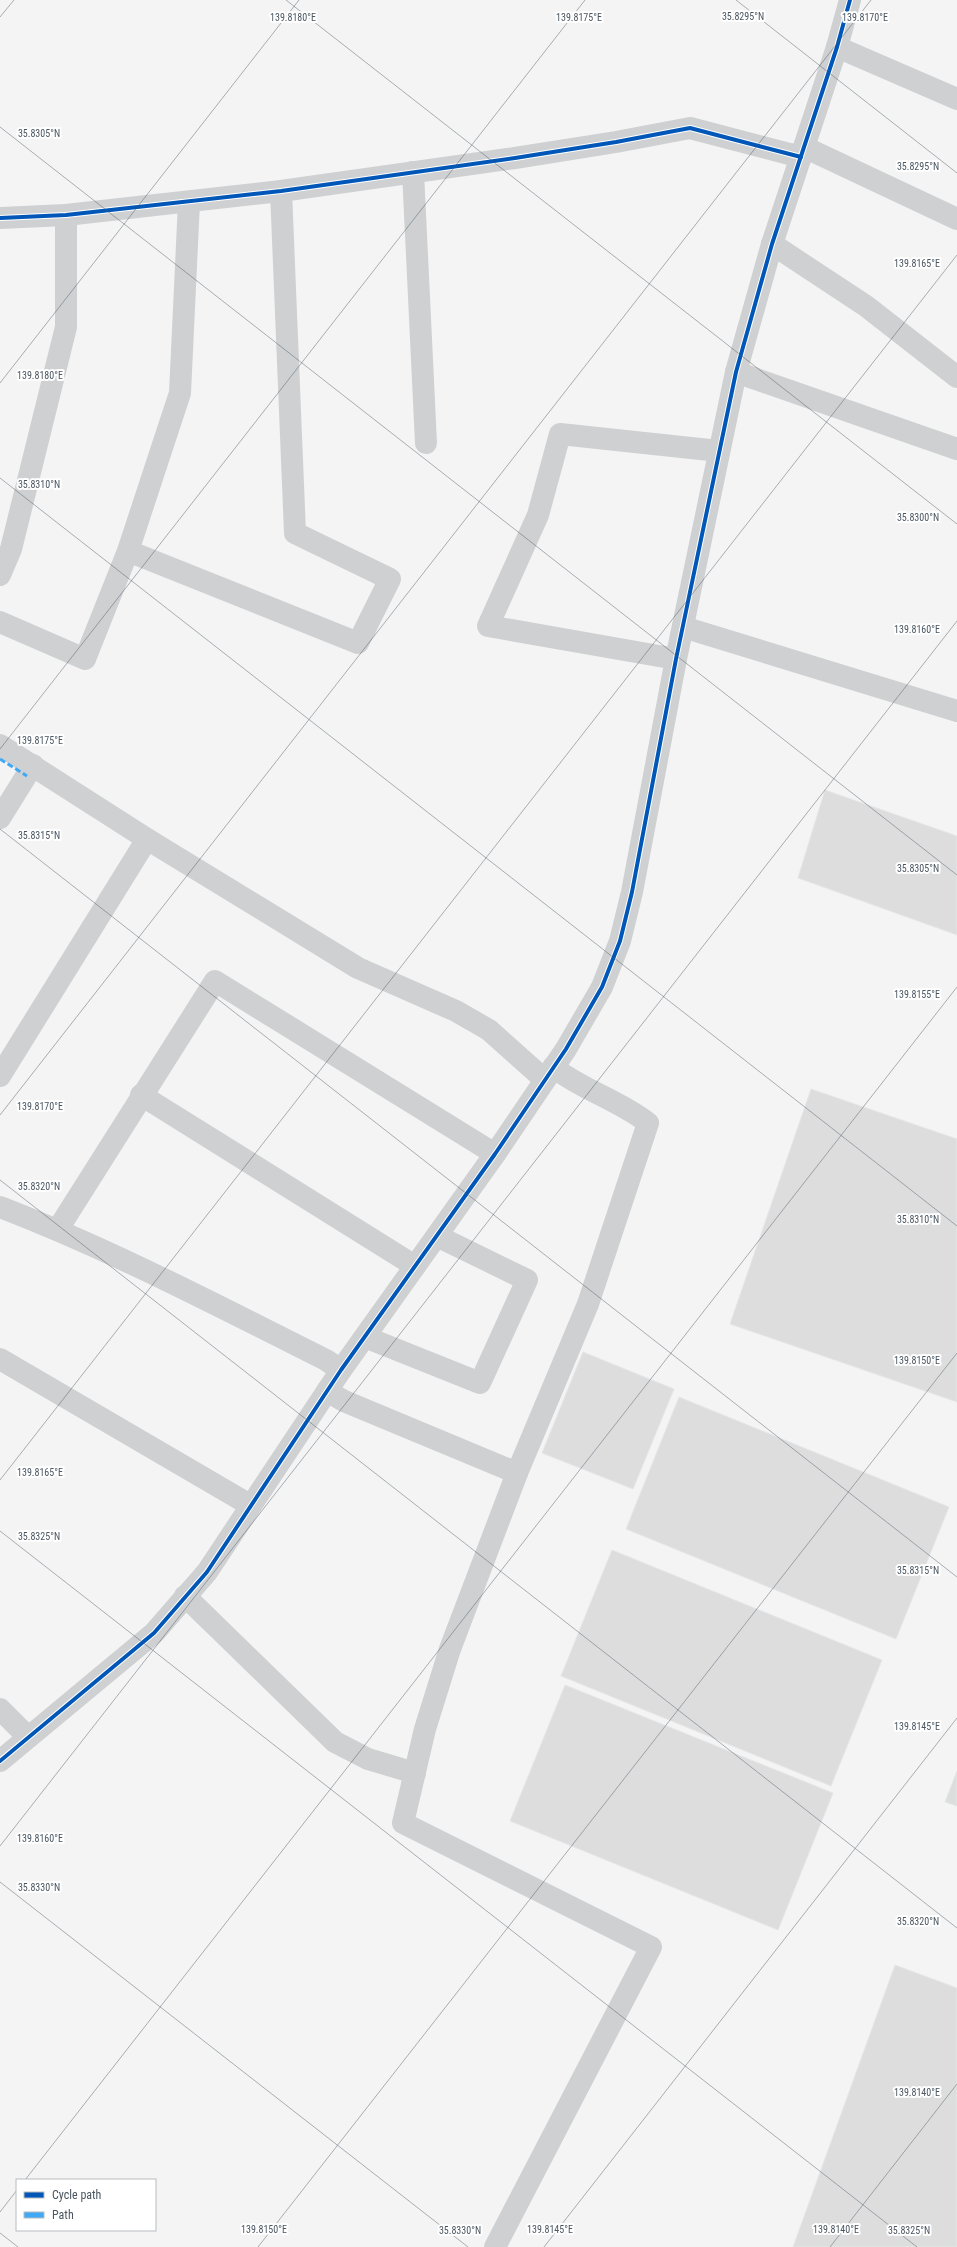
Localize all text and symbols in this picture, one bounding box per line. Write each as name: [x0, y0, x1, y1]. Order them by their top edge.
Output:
text: 35.8295°N: [722, 11, 764, 22]
text: 139.8180°E: [270, 12, 316, 23]
text: 139.8175°E: [556, 12, 602, 23]
text: 139.8170°E: [842, 12, 888, 23]
text: 35.8305°N: [18, 128, 60, 139]
text: 35.8295°N: [897, 161, 939, 172]
text: 139.8165°E: [894, 258, 940, 269]
text: 139.8180°E: [17, 370, 63, 381]
text: 35.8310°N: [18, 479, 60, 490]
text: 35.8300°N: [897, 512, 939, 523]
text: 139.8160°E: [894, 624, 940, 635]
text: 139.8175°E: [17, 735, 63, 746]
text: 35.8315°N: [18, 830, 60, 841]
text: 35.8305°N: [897, 863, 939, 874]
text: 139.8155°E: [894, 989, 940, 1000]
text: 139.8170°E: [17, 1101, 63, 1112]
text: 35.8320°N: [18, 1181, 60, 1192]
text: 35.8310°N: [897, 1214, 939, 1225]
text: 139.8150°E: [894, 1355, 940, 1366]
text: 139.8165°E: [17, 1467, 63, 1478]
text: 35.8325°N: [18, 1531, 60, 1542]
text: 35.8315°N: [897, 1565, 939, 1576]
text: 139.8145°E: [894, 1721, 940, 1732]
text: 139.8160°E: [17, 1833, 63, 1844]
text: 35.8330°N: [18, 1882, 60, 1893]
text: 35.8320°N: [897, 1916, 939, 1927]
text: 139.8140°E: [894, 2087, 940, 2098]
legend: [16, 2179, 156, 2231]
text: Cycle path: [52, 2188, 102, 2202]
text: Path: [52, 2208, 74, 2222]
text: 139.8150°E: [241, 2224, 287, 2235]
text: 139.8145°E: [527, 2224, 573, 2235]
text: 139.8140°E: [813, 2224, 859, 2235]
text: 35.8330°N: [439, 2225, 481, 2236]
text: 35.8325°N: [888, 2225, 930, 2236]

